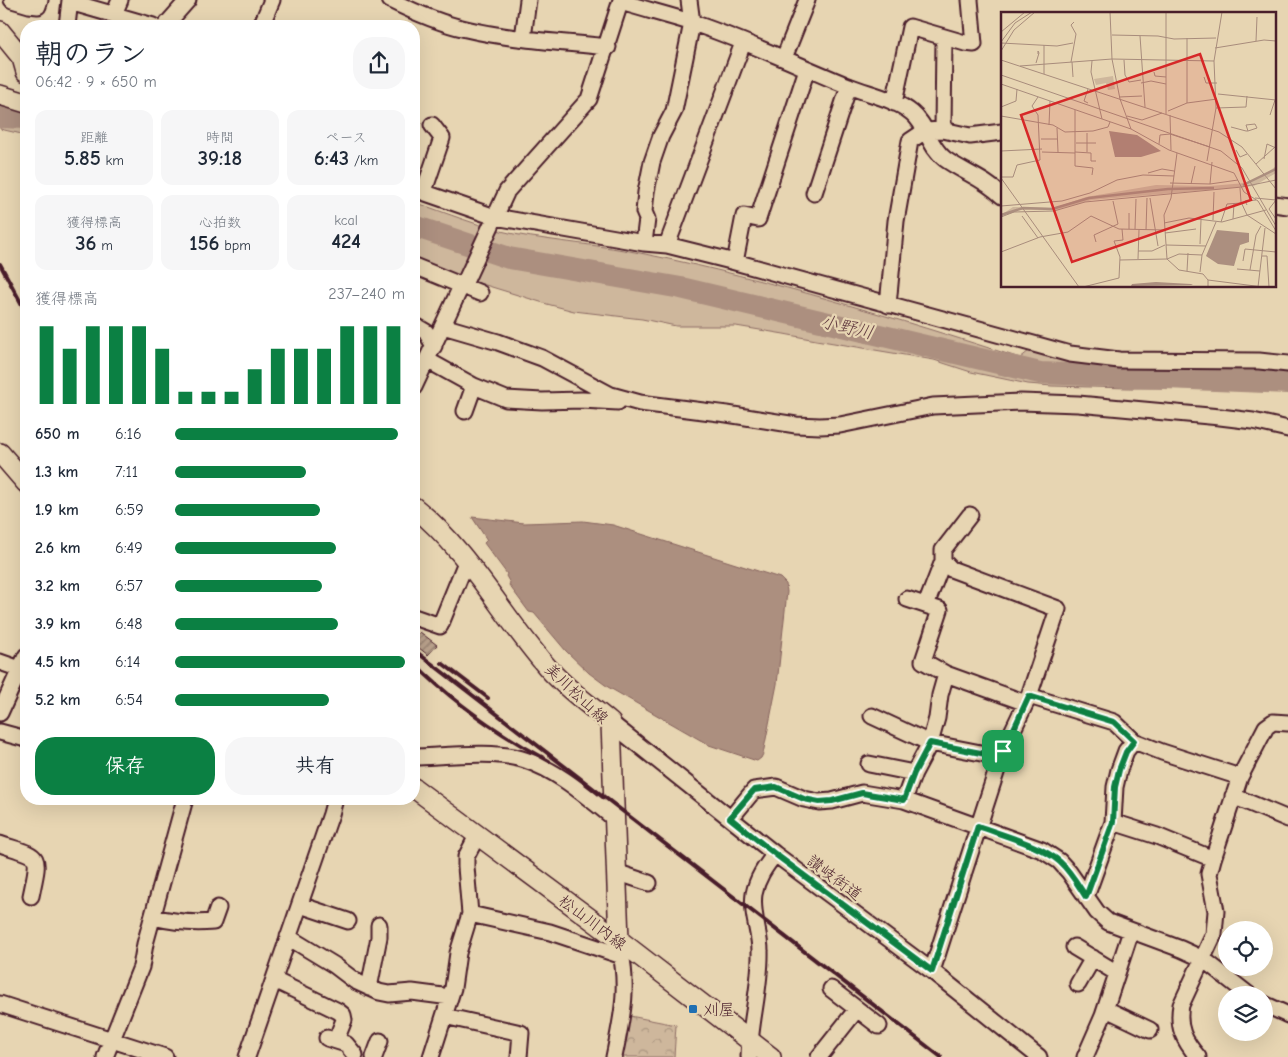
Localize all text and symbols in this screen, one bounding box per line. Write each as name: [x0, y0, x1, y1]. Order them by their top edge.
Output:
inset map: [1001, 12, 1276, 288]
button: share: [353, 37, 405, 89]
text: 朝のラン: [35, 38, 147, 70]
text: 06:42 · 9 × 650 m: [35, 73, 157, 91]
text: 距離: [80, 129, 108, 146]
text: 時間: [206, 129, 234, 146]
text: ペース: [325, 129, 367, 146]
text: 5.85: [64, 146, 101, 170]
text: 39:18: [198, 146, 242, 170]
text: 6:43: [314, 146, 349, 170]
text: km: [101, 152, 124, 169]
text: /km: [349, 152, 378, 169]
text: kcal: [334, 212, 358, 229]
text: 獲得標高: [66, 214, 122, 231]
text: 心拍数: [199, 214, 241, 231]
text: 424: [331, 229, 361, 253]
text: 36: [75, 231, 97, 255]
text: 156: [189, 231, 220, 255]
text: m: [97, 237, 113, 254]
text: bpm: [220, 237, 251, 254]
text: 237–240 m: [328, 285, 405, 303]
text: 獲得標高: [35, 290, 99, 308]
water label: 小野川: [818, 311, 876, 344]
text: 650 m: [35, 425, 79, 443]
text: 6:16: [115, 425, 142, 443]
text: 1.3 km: [35, 463, 78, 481]
text: 7:11: [115, 463, 138, 481]
text: 1.9 km: [35, 501, 79, 519]
text: 6:59: [115, 501, 144, 519]
text: 2.6 km: [35, 539, 80, 557]
text: 6:49: [115, 539, 143, 557]
text: 3.2 km: [35, 577, 80, 595]
text: 6:57: [115, 577, 143, 595]
text: 3.9 km: [35, 615, 80, 633]
text: 6:48: [115, 615, 143, 633]
text: 4.5 km: [35, 653, 80, 671]
text: 6:14: [115, 653, 141, 671]
street label: 美川松山線: [541, 660, 612, 728]
text: 5.2 km: [35, 691, 81, 709]
text: 6:54: [115, 691, 143, 709]
pin: [982, 730, 1024, 772]
button: 保存: [35, 737, 215, 795]
button: 共有: [225, 737, 405, 795]
icon: arrive: [989, 737, 1017, 765]
street label: 讃岐街道: [803, 851, 865, 904]
street label: 松山川内線: [555, 892, 630, 954]
map controls: [1218, 921, 1273, 1041]
button: locate: [1218, 921, 1273, 976]
button: layers: [1218, 986, 1273, 1041]
place label: 刈屋: [703, 1001, 735, 1019]
marker: 刈屋: [687, 1003, 699, 1015]

